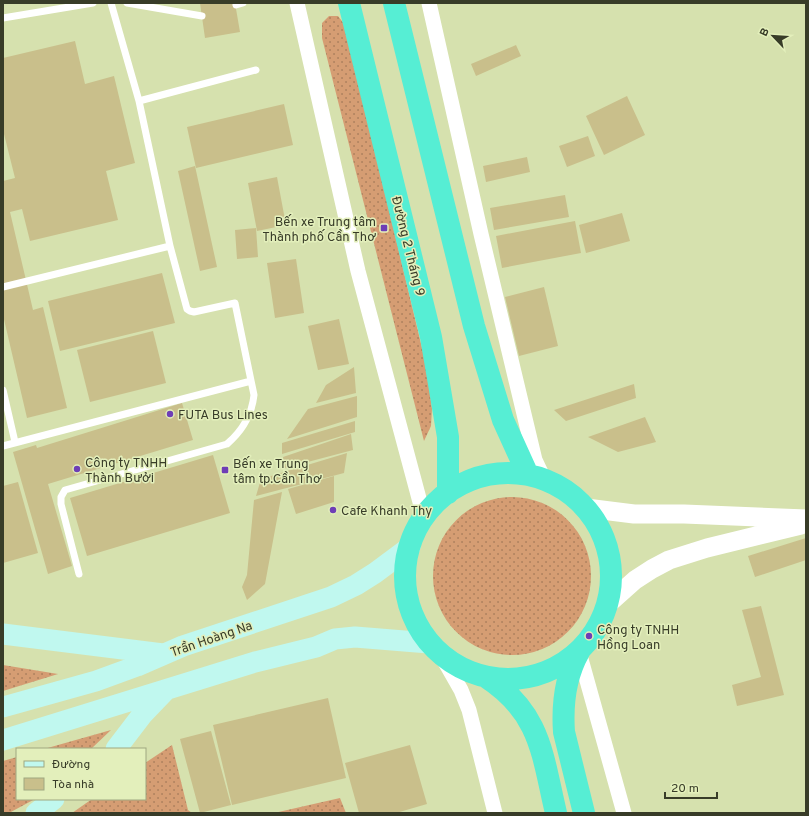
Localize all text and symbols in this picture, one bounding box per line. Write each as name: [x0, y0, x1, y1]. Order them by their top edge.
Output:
north arrow: [753, 16, 793, 56]
text: B: [757, 26, 773, 39]
street label: Đường 2 Tháng 9: [387, 195, 427, 298]
place label: Bến xe Trung tâm Thành phố Cần Thơ: [262, 214, 376, 246]
marker: Bến xe Trung tâm Thành phố Cần Thơ: [379, 223, 389, 233]
place label: FUTA Bus Lines: [178, 408, 268, 424]
marker: FUTA Bus Lines: [165, 409, 175, 419]
place label: Công ty TNHH Thành Bưởi: [85, 456, 167, 487]
place label: Bến xe Trung tâm tp.Cần Thơ: [233, 456, 322, 488]
marker: Công ty TNHH Thành Bưởi: [72, 464, 82, 474]
marker: Bến xe Trung tâm tp.Cần Thơ: [220, 465, 230, 475]
place label: Cafe Khanh Thy: [341, 504, 432, 520]
marker: Cafe Khanh Thy: [328, 505, 338, 515]
street label: Trần Hoàng Na: [168, 617, 255, 661]
place label: Công ty TNHH Hồng Loan: [597, 623, 679, 654]
marker: Công ty TNHH Hồng Loan: [584, 631, 594, 641]
legend: [16, 748, 146, 800]
text: Đường: [52, 757, 90, 773]
scale bar: [665, 774, 717, 800]
text: Tòa nhà: [52, 777, 94, 793]
text: 20 m: [671, 781, 699, 797]

